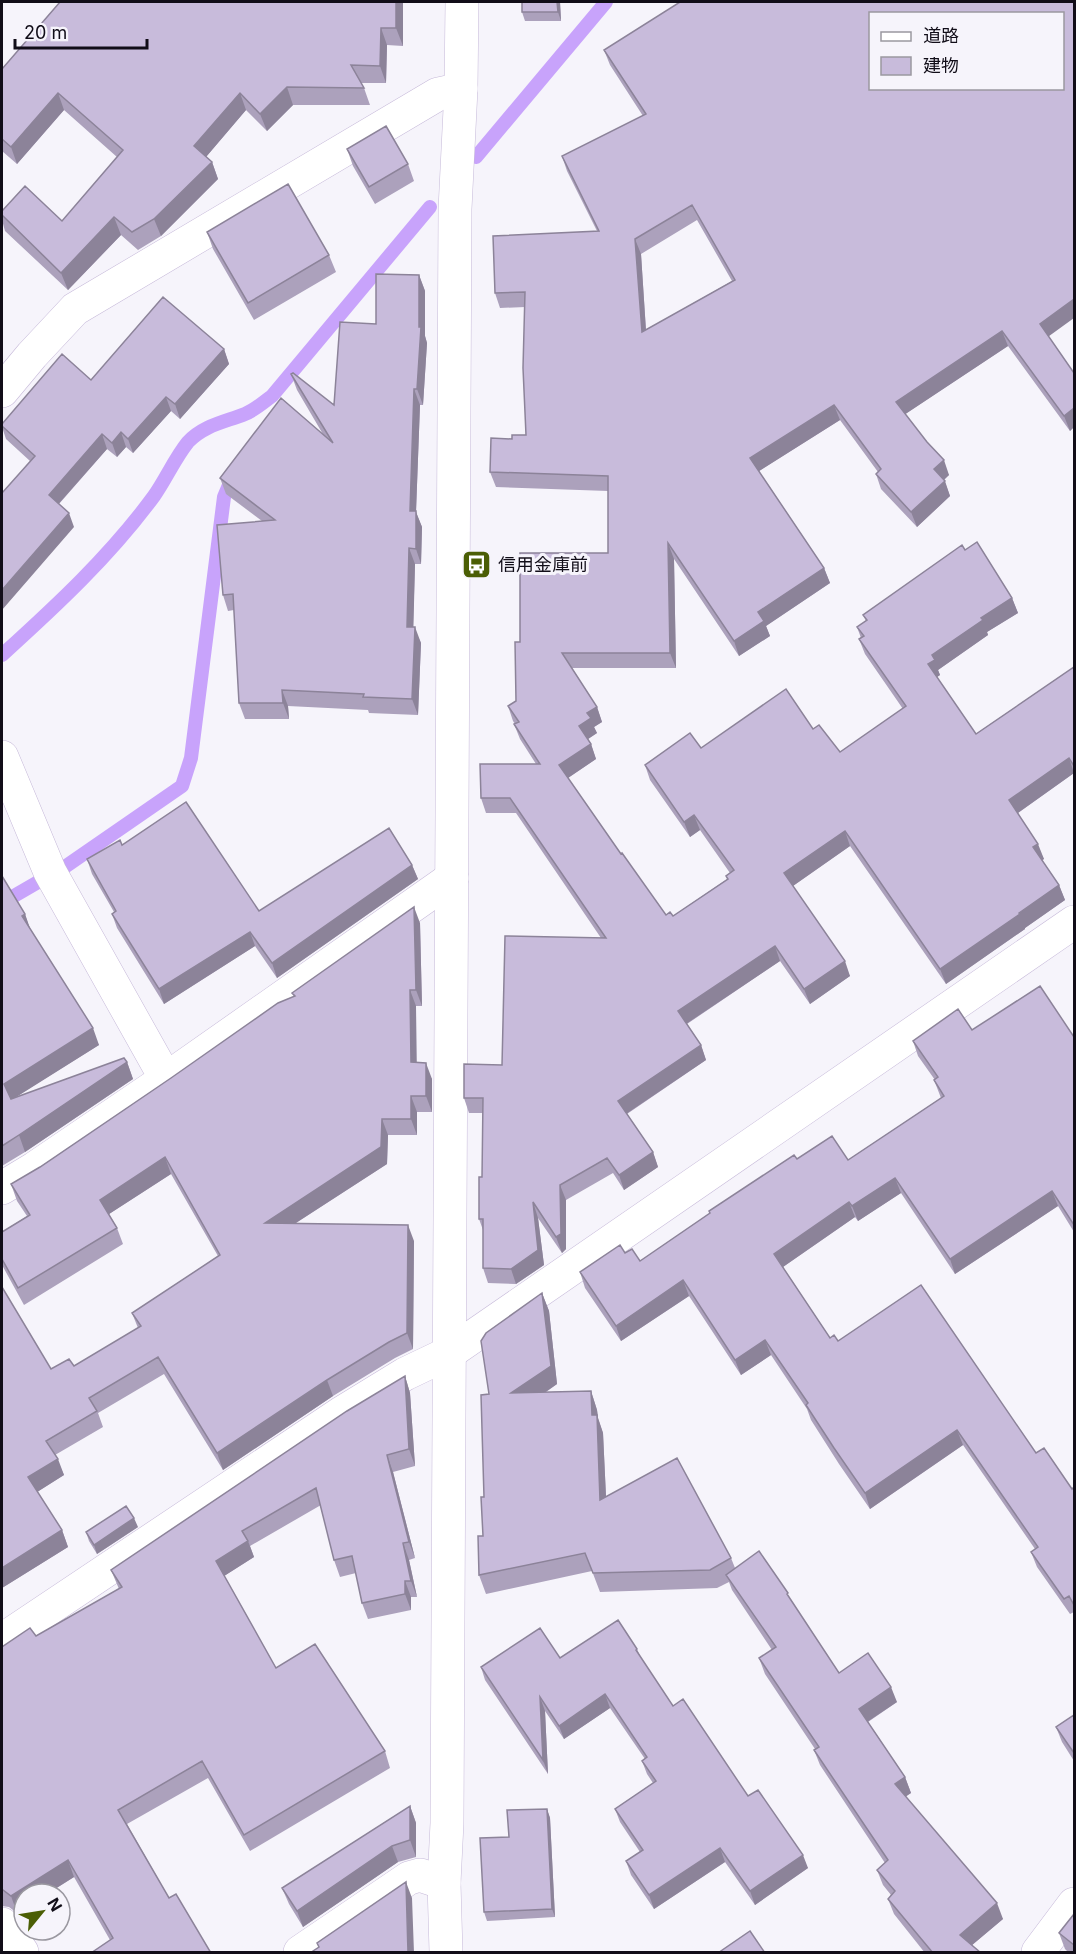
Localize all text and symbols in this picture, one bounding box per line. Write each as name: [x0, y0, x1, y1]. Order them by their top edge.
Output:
scale bar: [15, 12, 147, 50]
legend: [869, 12, 1064, 90]
text: 20 m: [24, 22, 67, 43]
text: 道路: [923, 25, 959, 46]
text: 建物: [923, 55, 959, 76]
bus stop icon: 信用金庫前: [461, 549, 493, 581]
place label: 信用金庫前: [498, 554, 588, 575]
north arrow: [12, 1882, 72, 1942]
text: N: [43, 1894, 67, 1915]

